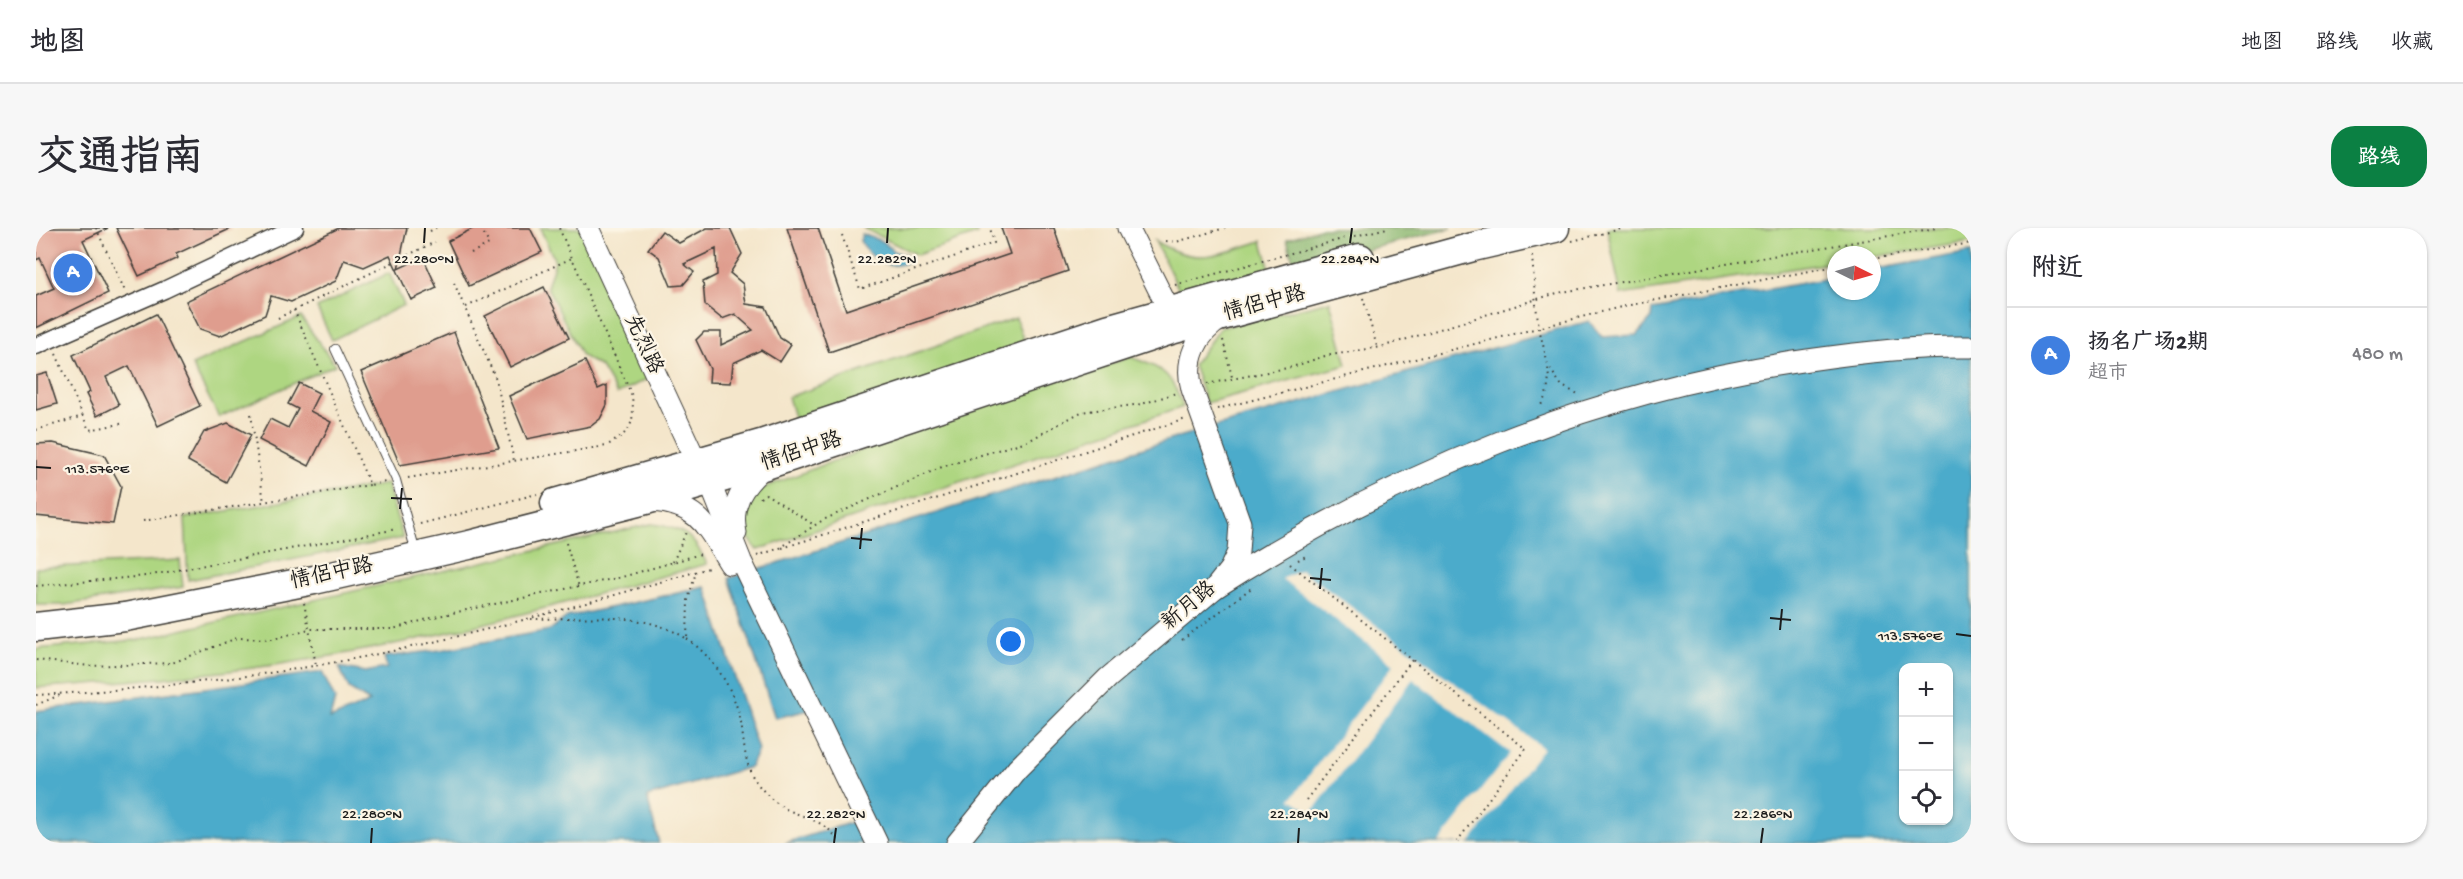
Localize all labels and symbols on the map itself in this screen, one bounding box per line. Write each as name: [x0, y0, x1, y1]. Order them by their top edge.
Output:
north arrow: [1827, 246, 1881, 300]
pin: A: [54, 250, 93, 296]
text: 22.280°N: [394, 251, 454, 269]
text: 22.282°N: [858, 251, 917, 269]
text: 22.284°N: [1321, 251, 1380, 269]
street label: 情侶中路: [1221, 280, 1309, 328]
street label: 先烈路: [617, 310, 668, 379]
street label: 情侶中路: [758, 426, 846, 478]
text: 113.576°E: [64, 461, 130, 479]
street label: 情侶中路: [288, 552, 376, 596]
street label: 新月路: [1157, 576, 1222, 637]
your location: [996, 627, 1025, 656]
text: 113.576°E: [1877, 628, 1943, 646]
text: 22.280°N: [342, 806, 402, 824]
text: 22.282°N: [807, 806, 866, 824]
text: 22.284°N: [1270, 806, 1329, 824]
text: 22.286°N: [1733, 806, 1793, 824]

